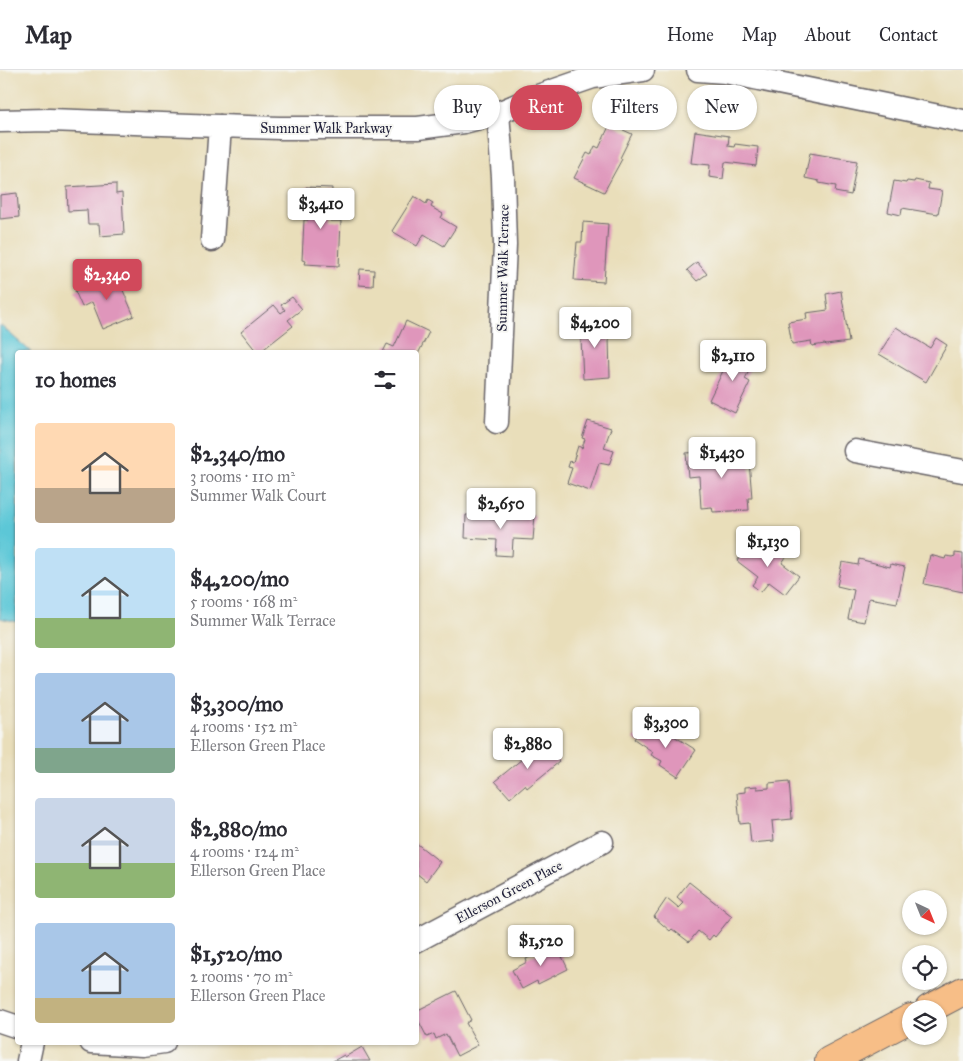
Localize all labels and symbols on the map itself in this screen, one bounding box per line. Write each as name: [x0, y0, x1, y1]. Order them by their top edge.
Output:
street label: Summer Walk Parkway: [260, 120, 392, 137]
pin: $3,410: [280, 188, 362, 230]
street label: Summer Walk Terrace: [493, 204, 513, 332]
pin: $2,340: [66, 258, 148, 301]
pin: $4,200: [554, 306, 636, 349]
pin: $2,110: [692, 340, 774, 382]
pin: $1,430: [681, 436, 763, 479]
pin: $2,650: [460, 488, 542, 530]
pin: $1,130: [727, 526, 809, 568]
pin: $3,300: [625, 706, 707, 749]
pin: $2,880: [487, 728, 569, 770]
street label: Ellerson Green Place: [453, 857, 565, 927]
north arrow: [902, 890, 948, 935]
pin: $1,520: [500, 924, 582, 967]

